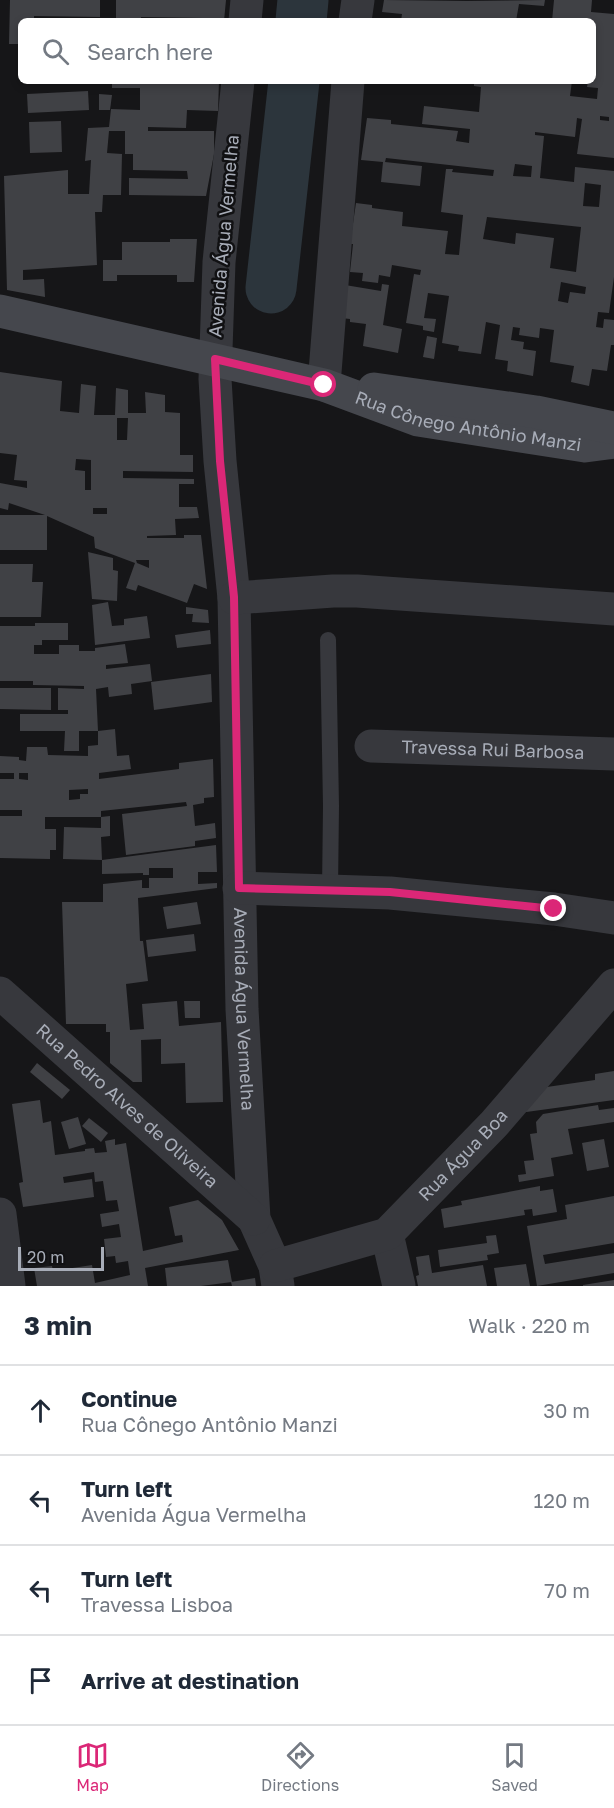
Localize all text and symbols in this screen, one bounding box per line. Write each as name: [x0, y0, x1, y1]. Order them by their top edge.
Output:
search box: [18, 18, 596, 84]
icon: search: [39, 35, 72, 68]
text: Search here: [87, 38, 213, 65]
street label: Avenida Água Vermelha: [203, 134, 243, 338]
route start: [310, 371, 336, 397]
street label: Rua Cônego Antônio Manzi: [352, 386, 583, 455]
street label: Travessa Rui Barbosa: [401, 735, 585, 763]
route end: [540, 895, 566, 921]
street label: Avenida Água Vermelha: [230, 907, 260, 1111]
street label: Rua Pedro Alves de Oliveira: [32, 1019, 223, 1192]
street label: Rua Água Boa: [413, 1104, 512, 1205]
scale bar: [18, 1244, 104, 1272]
text: 20 m: [27, 1247, 64, 1267]
text: 3 min: [24, 1310, 92, 1341]
text: Walk · 220 m: [468, 1313, 590, 1337]
text: Continue: [81, 1385, 177, 1412]
icon: ahead: [24, 1394, 57, 1427]
text: 30 m: [543, 1398, 590, 1422]
text: Rua Cônego Antônio Manzi: [81, 1412, 338, 1436]
text: Turn left: [81, 1475, 172, 1502]
icon: left: [24, 1484, 57, 1517]
text: 120 m: [534, 1488, 590, 1512]
text: Avenida Água Vermelha: [81, 1502, 307, 1526]
text: Turn left: [81, 1565, 172, 1592]
icon: left: [24, 1574, 57, 1607]
text: 70 m: [544, 1578, 590, 1602]
text: Travessa Lisboa: [81, 1592, 233, 1616]
icon: arrive: [24, 1664, 57, 1697]
text: Arrive at destination: [81, 1667, 299, 1694]
tab: Map: [76, 1739, 109, 1795]
tab: Directions: [261, 1739, 339, 1795]
tab: Saved: [491, 1739, 538, 1795]

